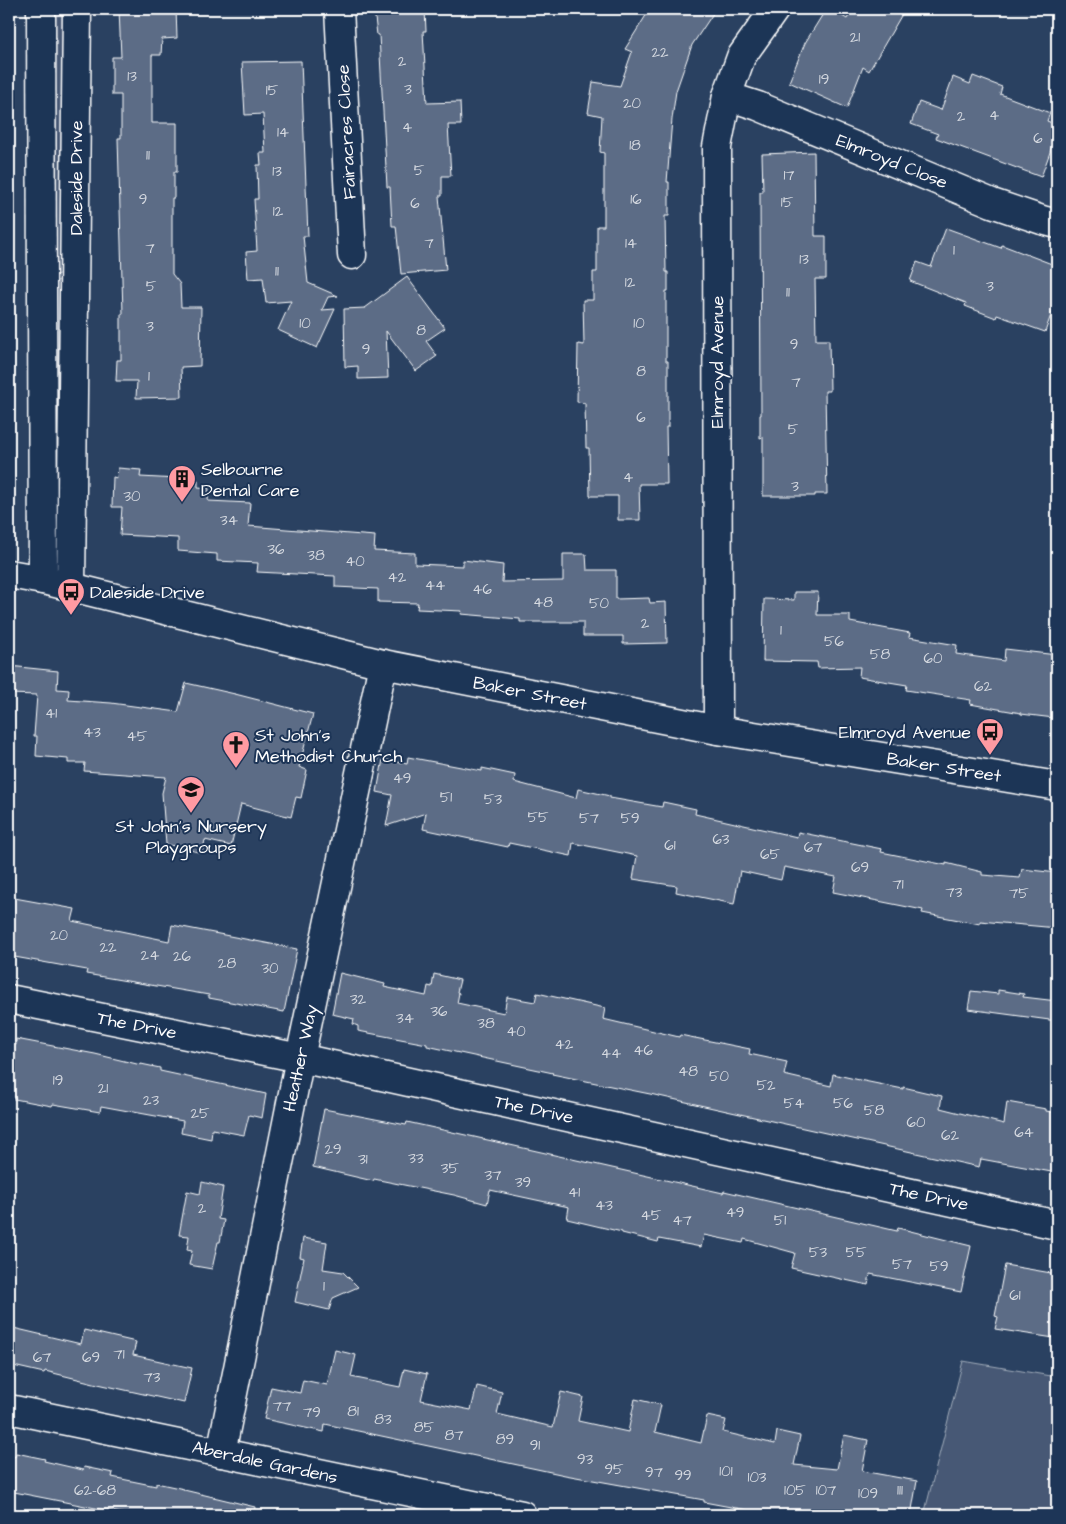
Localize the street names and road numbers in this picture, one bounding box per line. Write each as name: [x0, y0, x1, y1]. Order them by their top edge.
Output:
street label: Fairacres Close: [330, 64, 363, 200]
street label: Daleside Drive: [64, 120, 89, 235]
street label: Elmroyd Close: [832, 128, 952, 196]
street label: Elmroyd Avenue: [705, 296, 731, 428]
street label: Baker Street: [471, 670, 590, 717]
street label: Baker Street: [885, 746, 1004, 789]
street label: Heather Way: [277, 1002, 325, 1114]
street label: The Drive: [95, 1006, 179, 1045]
street label: The Drive: [492, 1089, 576, 1130]
street label: The Drive: [887, 1176, 971, 1217]
street label: Aberdale Gardens: [190, 1435, 340, 1490]

